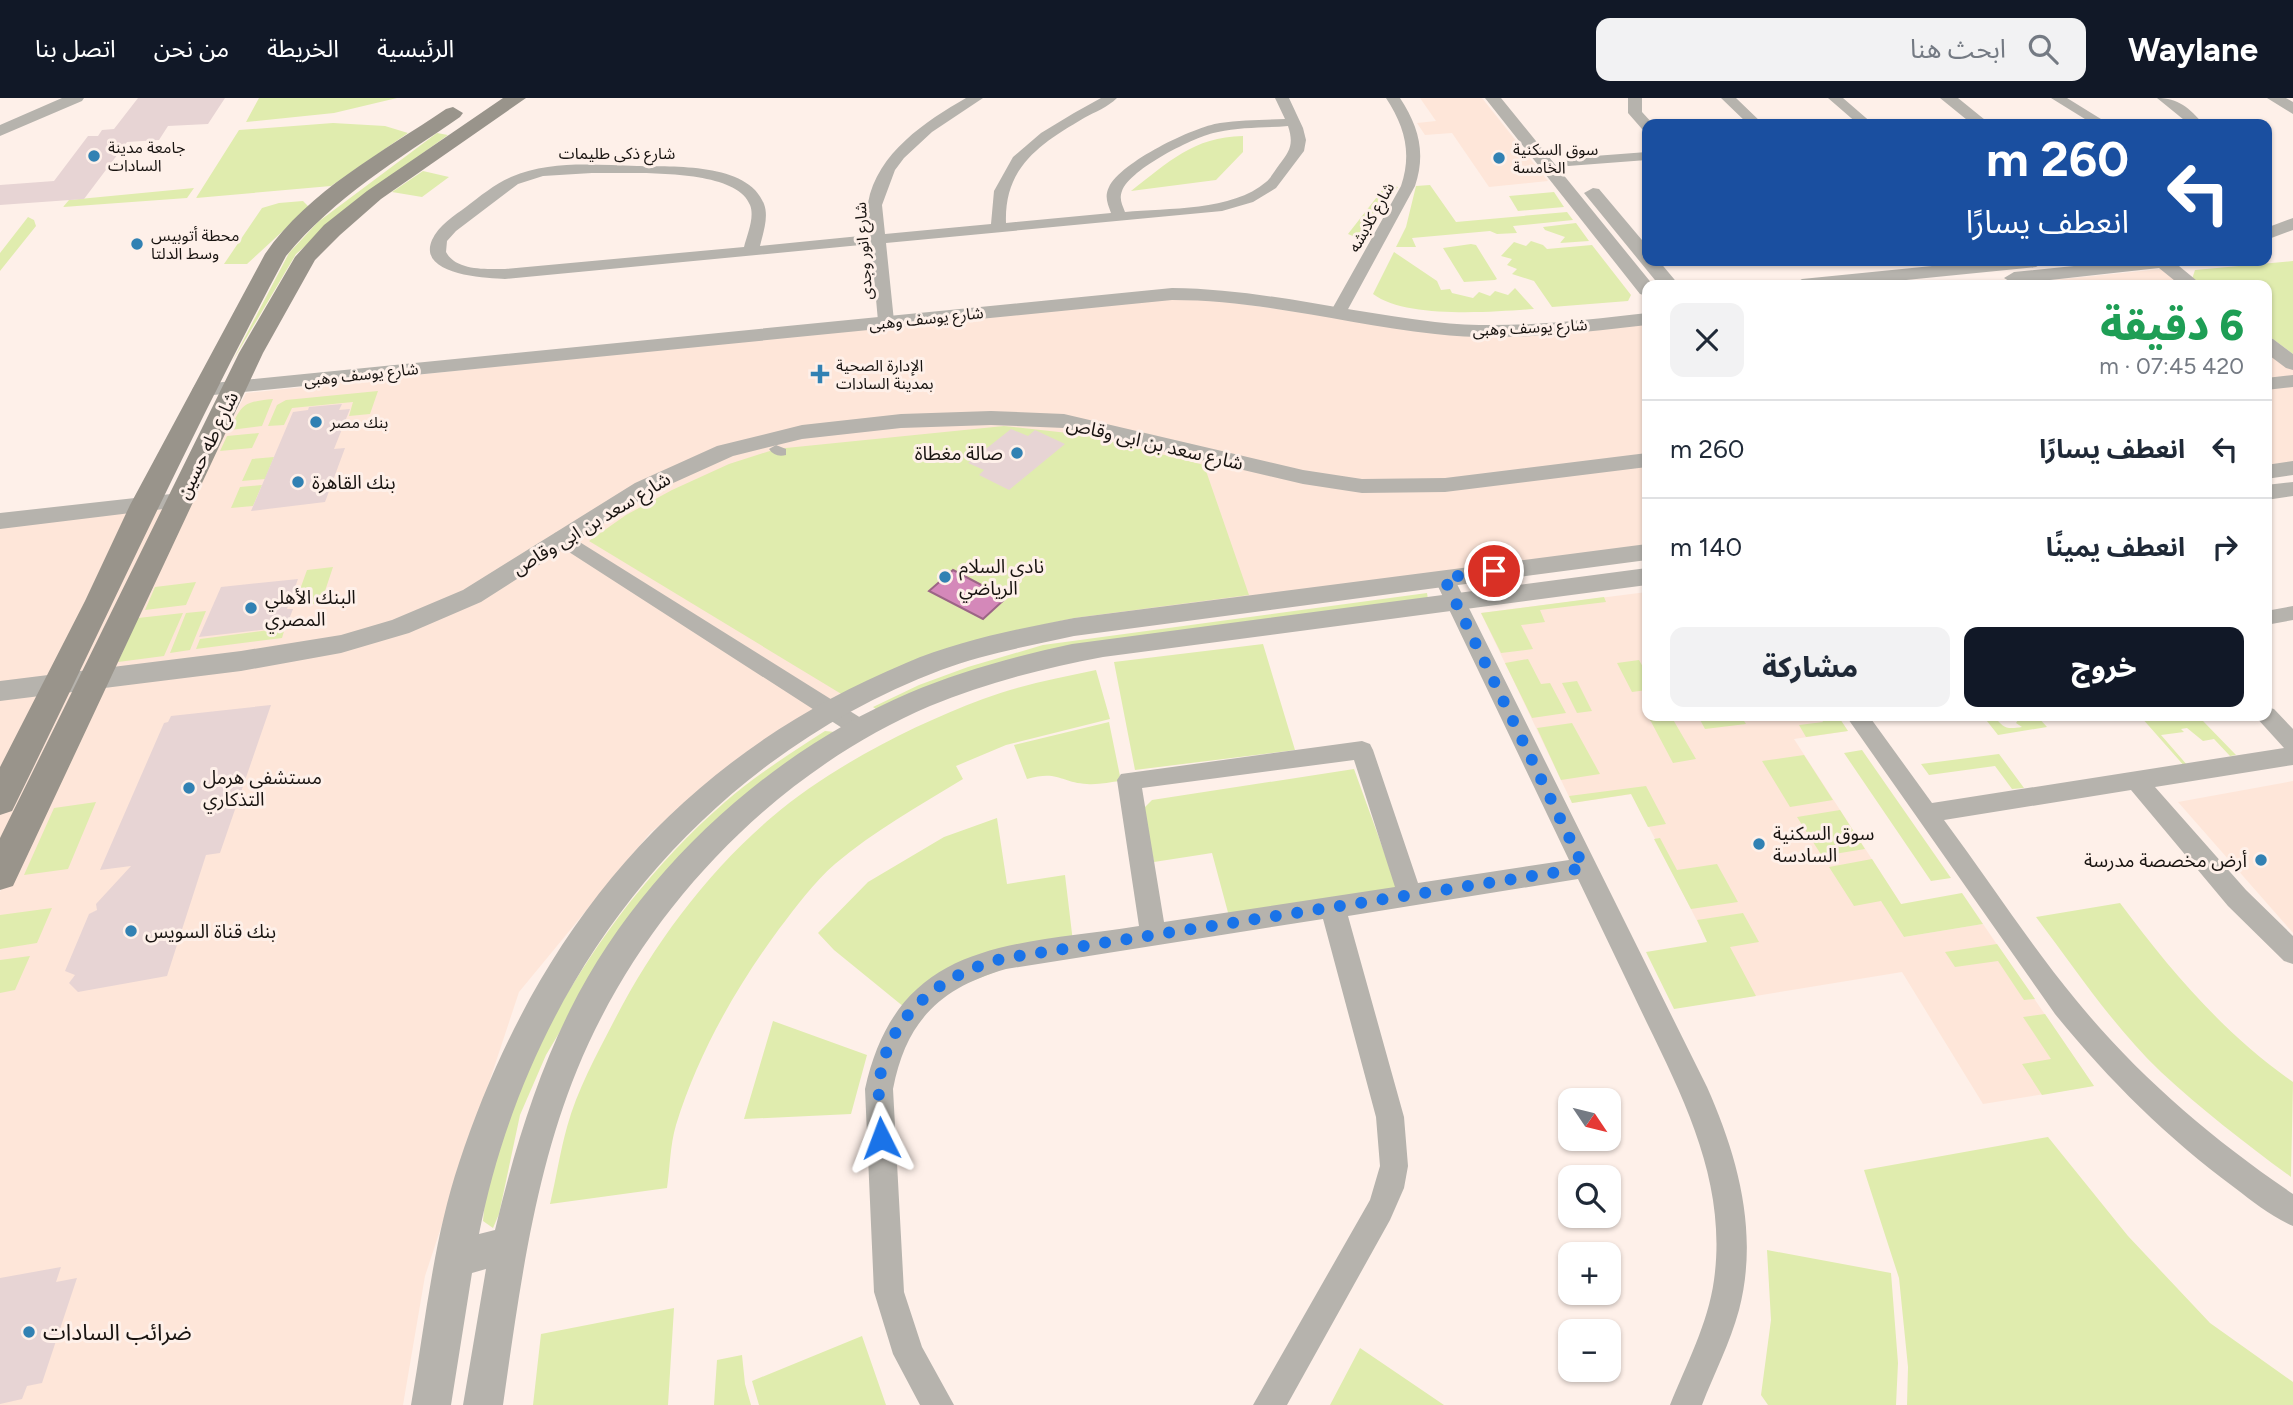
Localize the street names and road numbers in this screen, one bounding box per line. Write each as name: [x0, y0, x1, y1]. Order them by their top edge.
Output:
street label: شارع ذكى طليمات: [559, 144, 675, 166]
street label: شارع كلابشه: [1344, 179, 1401, 257]
street label: شارع انور وجدى: [851, 201, 879, 300]
street label: شارع يوسف وهبى: [868, 303, 985, 337]
street label: شارع يوسف وهبى: [1472, 315, 1588, 343]
street label: شارع يوسف وهبى: [303, 359, 420, 393]
street label: شارع طه حسين: [172, 388, 245, 504]
street label: شارع سعد بن ابى وقاص: [1064, 412, 1245, 477]
street label: شارع سعد بن ابى وقاص: [508, 467, 676, 582]

